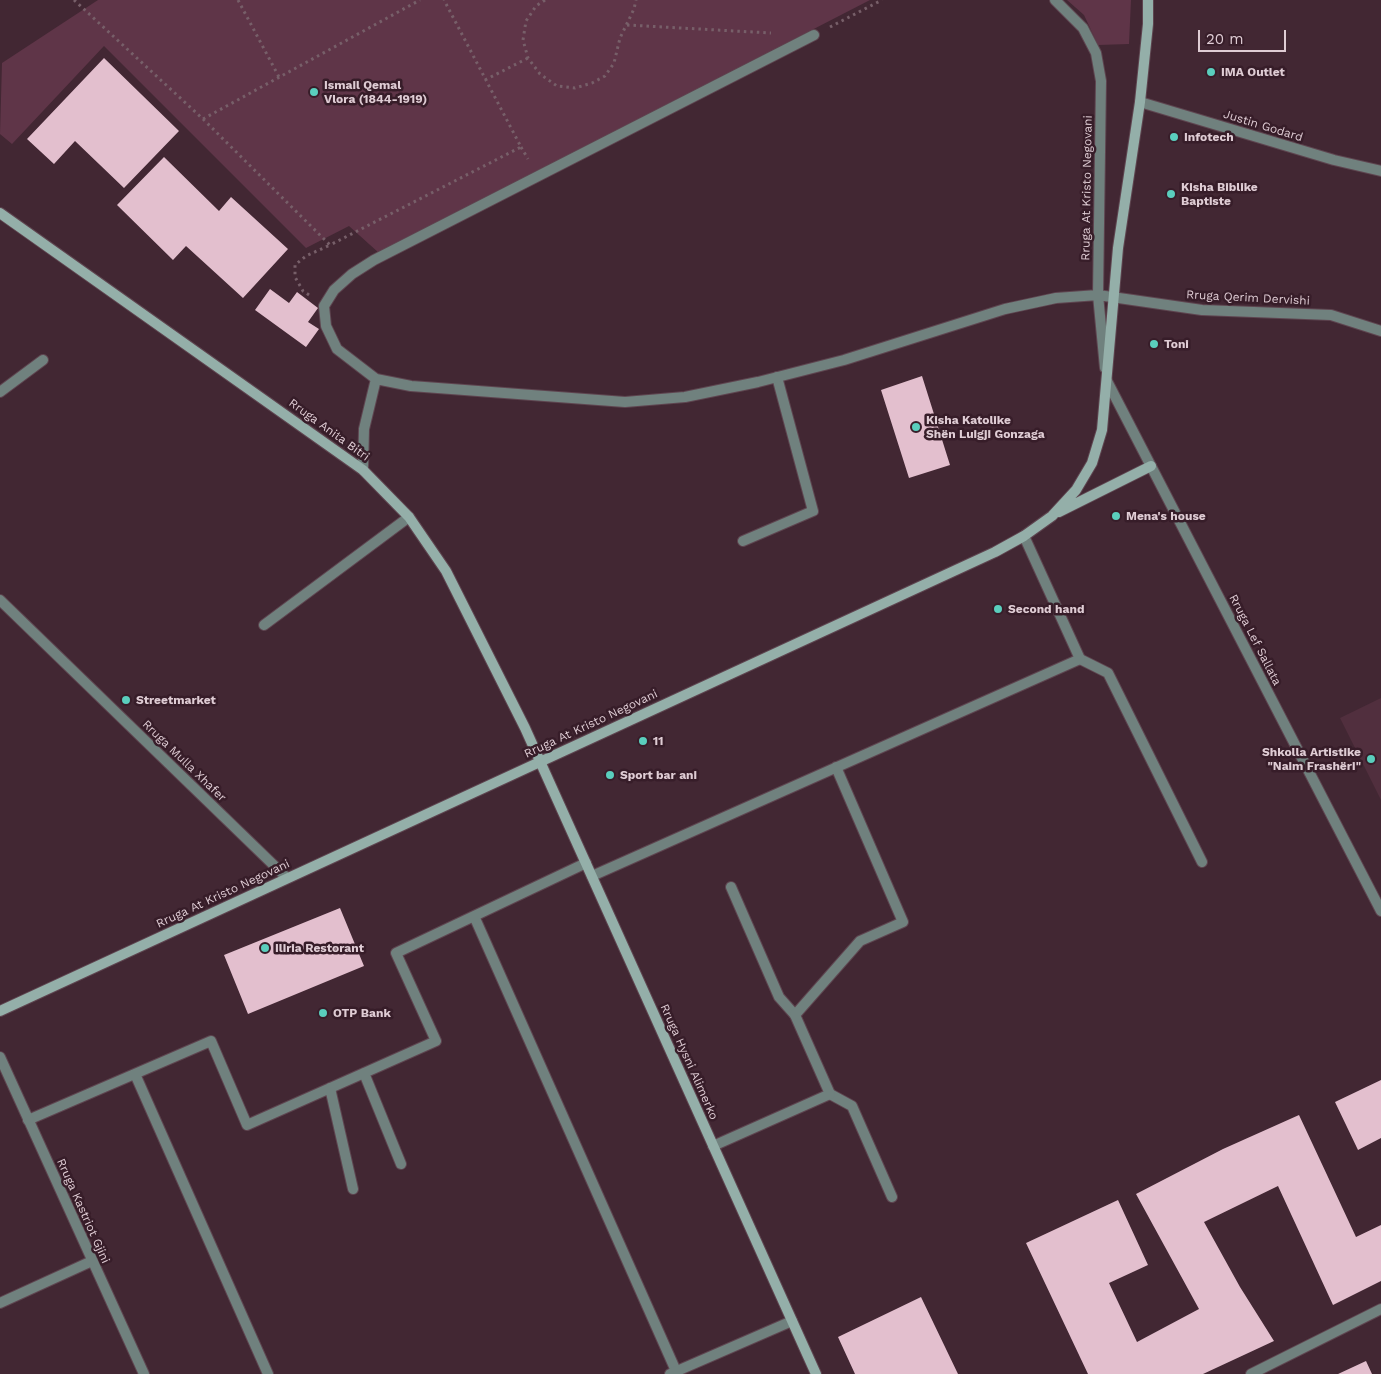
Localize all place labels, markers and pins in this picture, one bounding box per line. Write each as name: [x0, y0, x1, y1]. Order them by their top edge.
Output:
place label: IMA Outlet: [1221, 65, 1285, 79]
marker: IMA Outlet: [1205, 66, 1217, 78]
place label: Ismail Qemal Vlora (1844-1919): [324, 78, 427, 106]
marker: Ismail Qemal Vlora (1844-1919): [308, 86, 320, 98]
place label: Infotech: [1184, 130, 1234, 144]
marker: Infotech: [1168, 131, 1180, 143]
place label: Kisha Biblike Baptiste: [1181, 180, 1258, 208]
marker: Kisha Biblike Baptiste: [1165, 188, 1177, 200]
place label: Toni: [1164, 337, 1189, 351]
marker: Toni: [1148, 338, 1160, 350]
place label: Kisha Katolike Shën Luigji Gonzaga: [926, 413, 1045, 441]
marker: Kisha Katolike Shën Luigji Gonzaga: [910, 421, 922, 433]
place label: Mena's house: [1126, 509, 1206, 523]
marker: Mena's house: [1110, 510, 1122, 522]
place label: Second hand: [1008, 602, 1084, 616]
marker: Second hand: [992, 603, 1004, 615]
place label: Streetmarket: [136, 693, 216, 707]
marker: Streetmarket: [120, 694, 132, 706]
place label: 11: [653, 734, 663, 748]
marker: 11: [637, 735, 649, 747]
place label: Shkolla Artistike "Naim Frashëri": [1262, 745, 1361, 773]
marker: Shkolla Artistike "Naim Frashëri": [1365, 753, 1377, 765]
place label: Sport bar ani: [620, 768, 697, 782]
marker: Sport bar ani: [604, 769, 616, 781]
place label: Iliria Restorant: [275, 941, 364, 955]
marker: Iliria Restorant: [259, 942, 271, 954]
place label: OTP Bank: [333, 1006, 391, 1020]
marker: OTP Bank: [317, 1007, 329, 1019]

